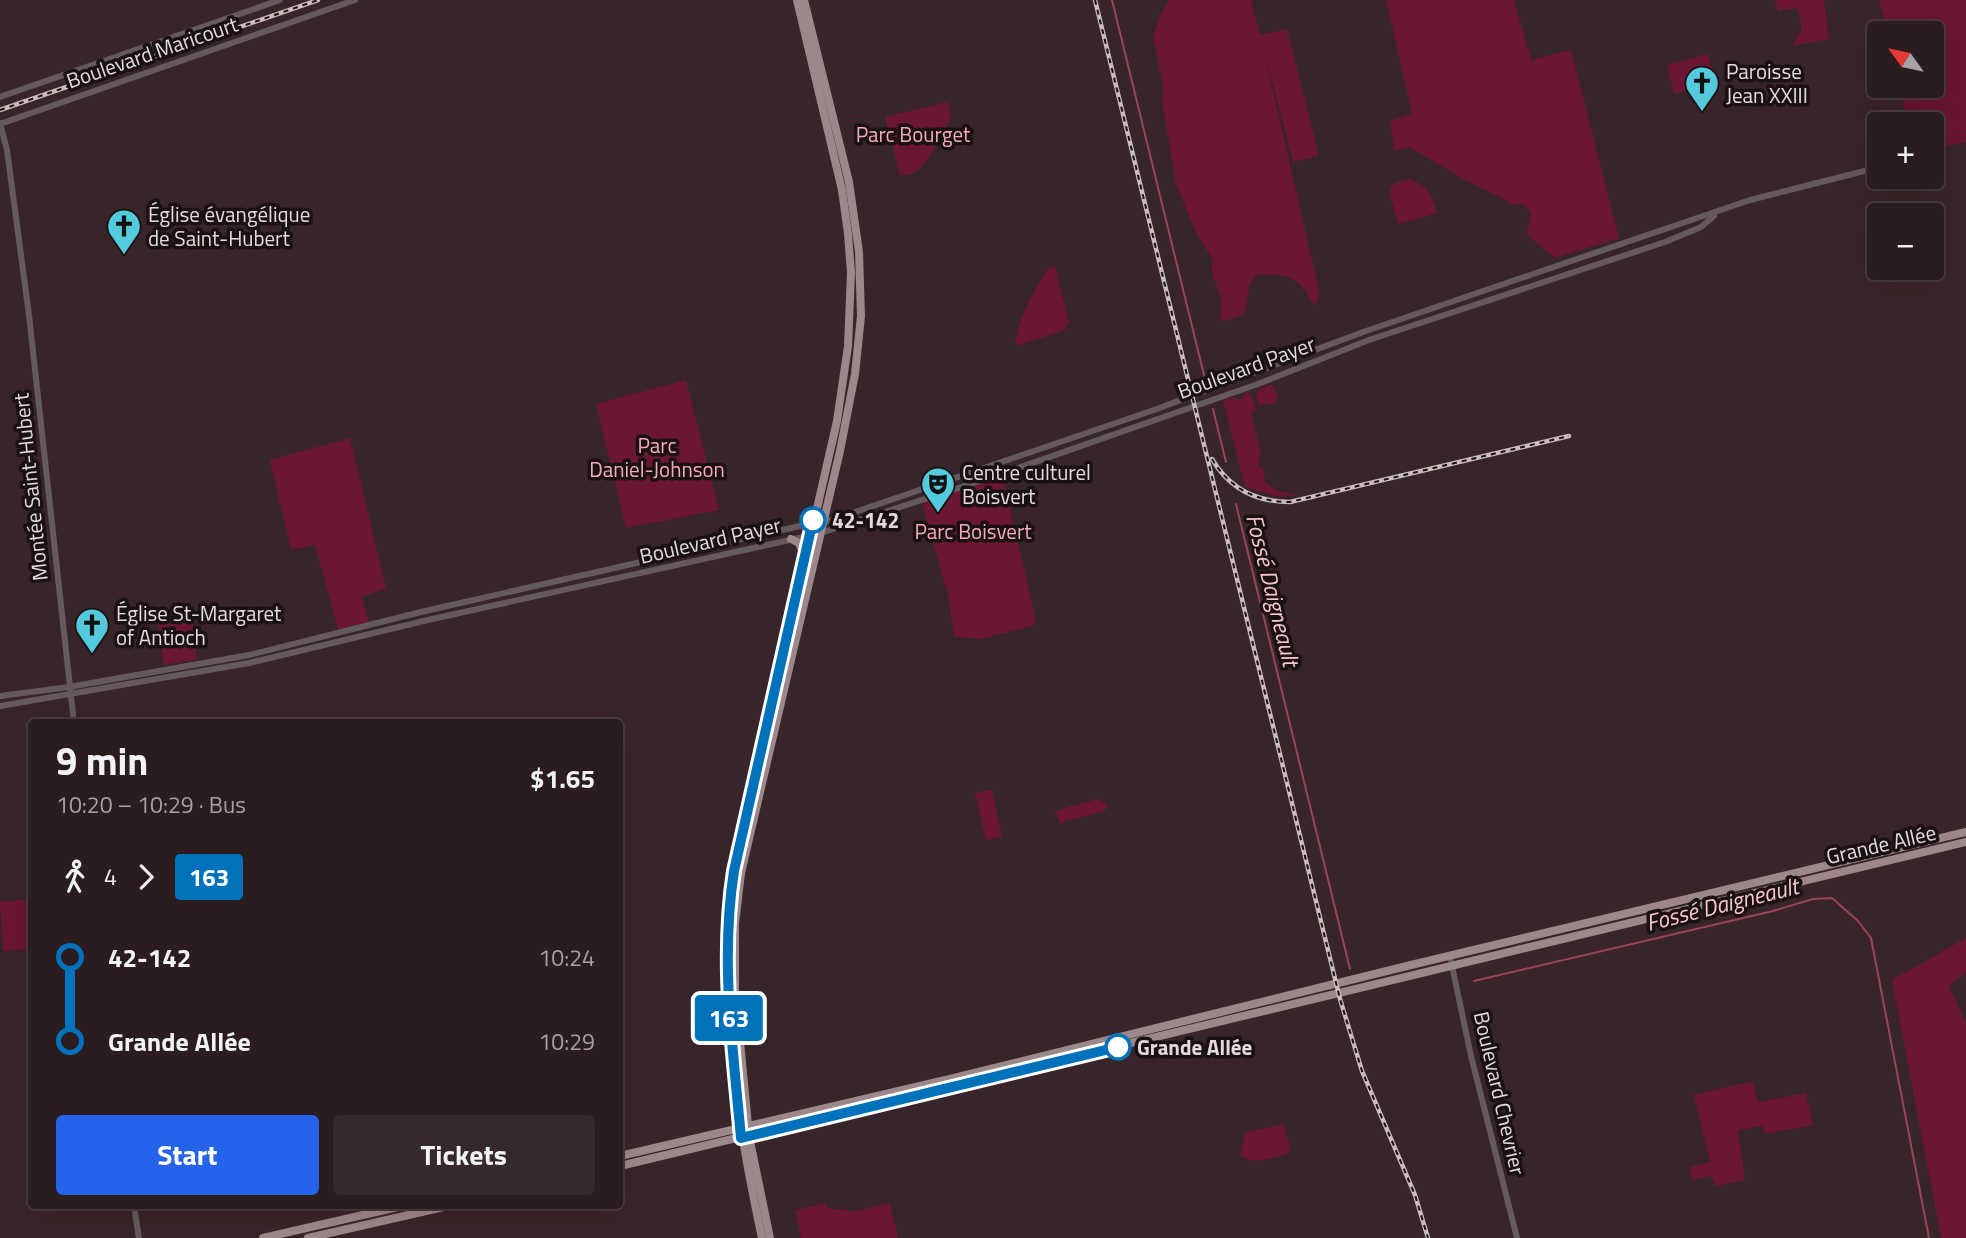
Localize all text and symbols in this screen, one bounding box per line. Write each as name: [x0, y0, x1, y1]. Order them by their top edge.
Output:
street label: Boulevard Maricourt: [62, 7, 243, 96]
north arrow: [1867, 21, 1944, 98]
map controls: [1867, 21, 1944, 280]
place label: Paroisse Jean XXIII: [1726, 55, 1808, 111]
church icon: Paroisse Jean XXIII: [1683, 64, 1721, 113]
button: +: [1867, 112, 1944, 189]
park label: Parc Bourget: [856, 118, 971, 150]
place label: Église évangélique de Saint-Hubert: [148, 198, 310, 254]
button: −: [1867, 203, 1944, 280]
church icon: Église évangélique de Saint-Hubert: [105, 207, 143, 256]
street label: Boulevard Payer: [1173, 327, 1319, 407]
street label: Montée Saint-Hubert: [4, 391, 56, 582]
park label: Parc Daniel-Johnson: [589, 429, 725, 485]
place label: Centre culturel Boisvert: [962, 456, 1091, 512]
theatre icon: Centre culturel Boisvert: [919, 465, 957, 514]
place label: 42-142: [832, 504, 899, 536]
marker: 42-142: [800, 507, 826, 533]
street label: Boulevard Payer: [636, 508, 784, 572]
water label: Fossé Daigneault: [1237, 510, 1309, 672]
park label: Parc Boisvert: [914, 515, 1032, 547]
place label: Église St-Margaret of Antioch: [116, 597, 282, 653]
church icon: Église St-Margaret of Antioch: [73, 606, 111, 655]
text: 9 min: [56, 732, 148, 790]
text: $1.65: [530, 759, 595, 798]
text: 10:20 – 10:29 · Bus: [56, 787, 246, 822]
street label: Grande Allée: [1823, 816, 1939, 872]
icon: walk: [56, 858, 94, 896]
icon: forward: [127, 858, 165, 896]
text: 4: [104, 859, 117, 894]
text: 163: [189, 859, 229, 895]
water label: Fossé Daigneault: [1642, 868, 1804, 940]
text: 42-142: [108, 938, 191, 977]
text: 10:24: [538, 940, 595, 975]
line badge: 163: [689, 995, 769, 1041]
text: 163: [709, 1000, 749, 1036]
street label: Boulevard Chevrier: [1466, 1008, 1534, 1178]
text: Grande Allée: [108, 1022, 251, 1061]
text: 10:29: [538, 1024, 595, 1059]
place label: Grande Allée: [1137, 1031, 1252, 1063]
marker: Grande Allée: [1105, 1034, 1131, 1060]
button: Start: [56, 1115, 319, 1195]
button: Tickets: [333, 1115, 595, 1195]

